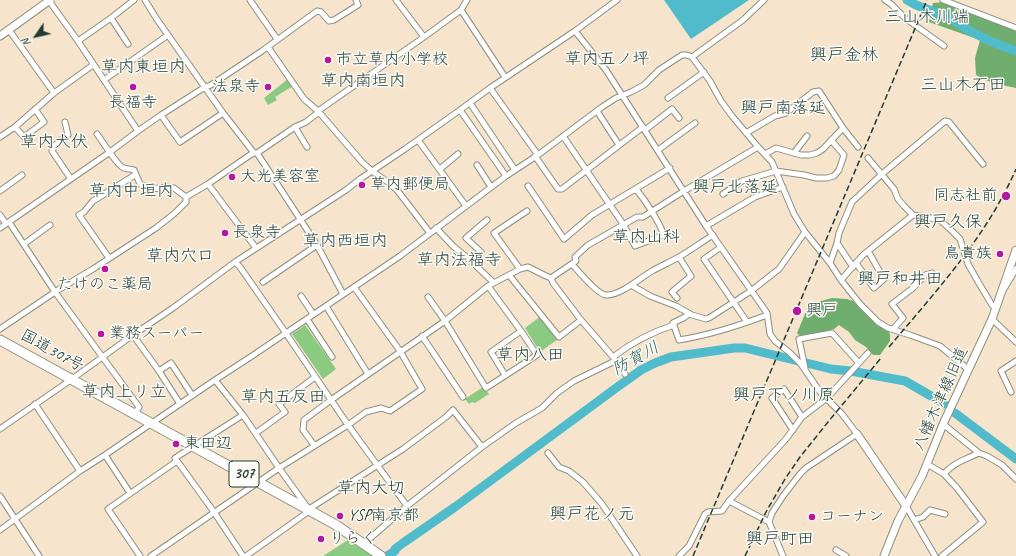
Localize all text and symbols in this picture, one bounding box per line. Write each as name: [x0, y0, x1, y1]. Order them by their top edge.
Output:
district label: 三山木川端: [885, 8, 969, 28]
north arrow: [16, 16, 56, 56]
text: N: [18, 36, 34, 49]
district label: 興戸金林: [810, 46, 878, 66]
place label: 市立草内小学校: [336, 50, 448, 70]
district label: 草内五ノ坪: [565, 50, 649, 70]
marker: 市立草内小学校: [323, 55, 333, 65]
district label: 草内東垣内: [101, 58, 185, 78]
district label: 草内南垣内: [321, 72, 405, 92]
district label: 三山木石田: [921, 76, 1005, 96]
place label: 法泉寺: [212, 77, 260, 97]
marker: 長福寺: [128, 82, 138, 92]
marker: 法泉寺: [263, 82, 273, 92]
place label: 長福寺: [109, 93, 157, 113]
district label: 興戸南落延: [741, 99, 825, 119]
district label: 草内犬伏: [20, 133, 88, 153]
place label: 大光美容室: [240, 167, 320, 187]
marker: 大光美容室: [227, 172, 237, 182]
place label: 草内郵便局: [370, 175, 450, 195]
district label: 興戸北落延: [693, 178, 777, 198]
marker: 草内郵便局: [357, 180, 367, 190]
district label: 草内中垣内: [89, 182, 173, 202]
place label: 同志社前: [933, 186, 997, 206]
marker: 同志社前: [1000, 190, 1012, 202]
district label: 興戸久保: [914, 213, 982, 233]
place label: 長泉寺: [233, 223, 281, 243]
marker: 長泉寺: [220, 228, 230, 238]
district label: 草内山科: [612, 228, 680, 248]
district label: 草内西垣内: [303, 232, 387, 252]
place label: 鳥貴族: [944, 244, 992, 264]
district label: 草内穴口: [146, 247, 214, 267]
marker: 鳥貴族: [995, 249, 1005, 259]
district label: 草内法福寺: [417, 251, 501, 271]
marker: たけのこ薬局: [100, 264, 110, 274]
district label: 興戸和井田: [858, 270, 942, 290]
place label: たけのこ薬局: [57, 275, 153, 295]
place label: 興戸: [806, 301, 838, 321]
marker: 興戸: [791, 305, 803, 317]
place label: 業務スーパー: [109, 324, 204, 344]
street label: 国道307号: [17, 326, 87, 376]
marker: 業務スーパー: [96, 329, 106, 339]
water label: 防賀川: [609, 338, 663, 380]
street label: 八幡木津線旧道: [909, 344, 973, 454]
district label: 草内八田: [496, 346, 564, 366]
district label: 草内上リ立: [82, 383, 166, 403]
district label: 興戸下ノ川原: [733, 386, 835, 406]
district label: 草内五反田: [241, 388, 325, 408]
place label: 東田辺: [184, 434, 232, 454]
marker: 東田辺: [171, 439, 181, 449]
road number: 307: [229, 461, 259, 487]
district label: 草内大切: [337, 479, 405, 499]
district label: 興戸花ノ元: [550, 505, 634, 525]
place label: YSP南京都: [348, 506, 419, 526]
place label: コーナン: [820, 507, 884, 527]
marker: YSP南京都: [335, 511, 345, 521]
marker: コーナン: [807, 512, 817, 522]
place label: りらく: [329, 529, 377, 549]
district label: 興戸町田: [746, 530, 814, 550]
marker: りらく: [316, 534, 326, 544]

